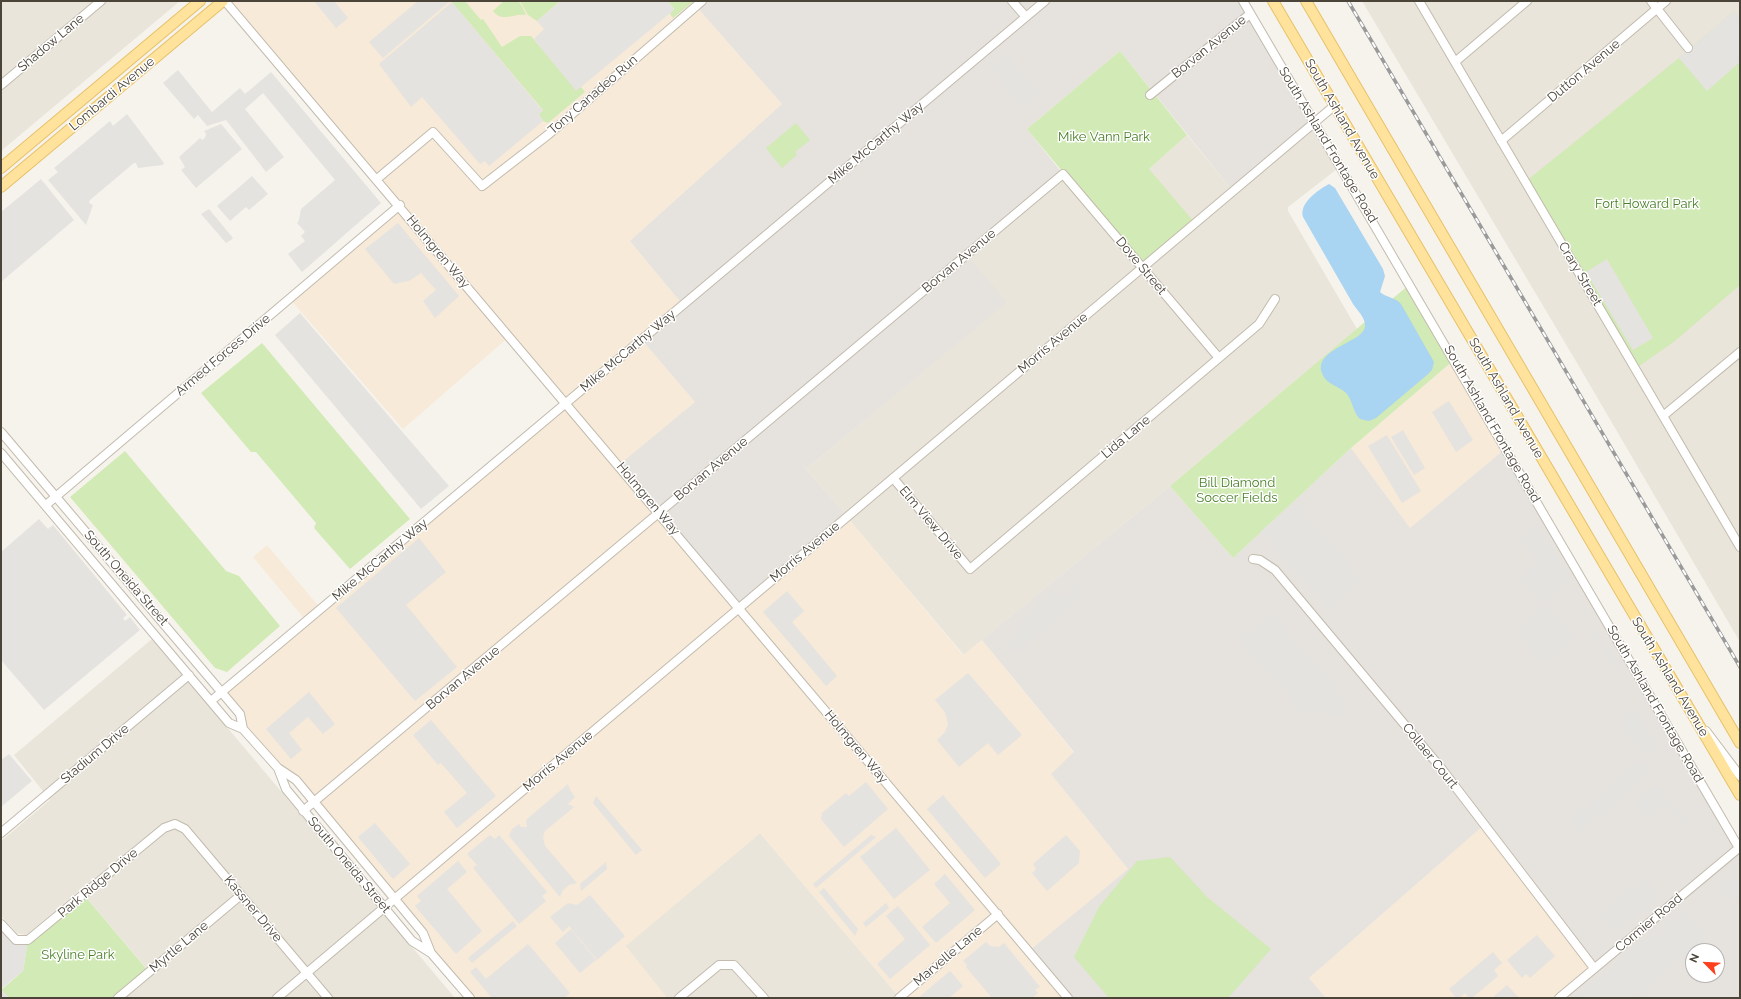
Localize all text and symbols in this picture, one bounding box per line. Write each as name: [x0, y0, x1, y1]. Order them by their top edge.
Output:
street label: Shadow Lane: [15, 11, 87, 75]
street label: Borvan Avenue: [1169, 12, 1249, 82]
street label: Dutton Avenue: [1545, 36, 1623, 106]
street label: Tony Canadeo Run: [545, 52, 641, 138]
street label: Lombardi Avenue: [66, 54, 158, 134]
street label: South Ashland Avenue: [1301, 56, 1383, 182]
street label: South Ashland Frontage Road: [1275, 64, 1381, 226]
street label: Mike McCarthy Way: [825, 99, 927, 187]
park label: Mike Vann Park: [1058, 129, 1150, 145]
park label: Fort Howard Park: [1595, 196, 1699, 212]
street label: Holmgren Way: [403, 212, 473, 292]
street label: Borvan Avenue: [919, 226, 999, 296]
street label: Dove Street: [1112, 234, 1170, 298]
street label: Crary Street: [1555, 239, 1605, 309]
street label: Mike McCarthy Way: [577, 307, 679, 395]
street label: Morris Avenue: [1015, 309, 1091, 377]
street label: Armed Forces Drive: [172, 311, 274, 399]
street label: South Ashland Avenue: [1465, 335, 1547, 461]
street label: South Ashland Frontage Road: [1440, 343, 1544, 505]
street label: Lida Lane: [1098, 412, 1154, 462]
street label: Borvan Avenue: [671, 434, 751, 504]
street label: Holmgren Way: [613, 459, 683, 539]
park label: Bill Diamond Soccer Fields: [1196, 475, 1278, 506]
street label: Elm View Drive: [896, 483, 966, 563]
street label: Mike McCarthy Way: [329, 516, 431, 604]
street label: Morris Avenue: [767, 518, 843, 586]
street label: South Oneida Street: [80, 527, 172, 629]
street label: South Ashland Avenue: [1628, 615, 1712, 739]
street label: South Ashland Frontage Road: [1603, 623, 1707, 785]
street label: Borvan Avenue: [423, 643, 503, 713]
street label: Holmgren Way: [821, 707, 891, 787]
street label: Collaer Court: [1399, 720, 1461, 792]
street label: Stadium Drive: [58, 721, 132, 787]
street label: Morris Avenue: [520, 727, 596, 795]
street label: South Oneida Street: [304, 814, 394, 916]
street label: Park Ridge Drive: [55, 845, 141, 921]
street label: Kassner Drive: [221, 873, 285, 945]
street label: Cormier Road: [1612, 890, 1686, 956]
street label: Myrtle Lane: [147, 918, 211, 976]
street label: Marvelle Lane: [910, 923, 986, 989]
north arrow: [1685, 943, 1725, 983]
park label: Skyline Park: [41, 947, 115, 963]
text: N: [1687, 952, 1702, 965]

